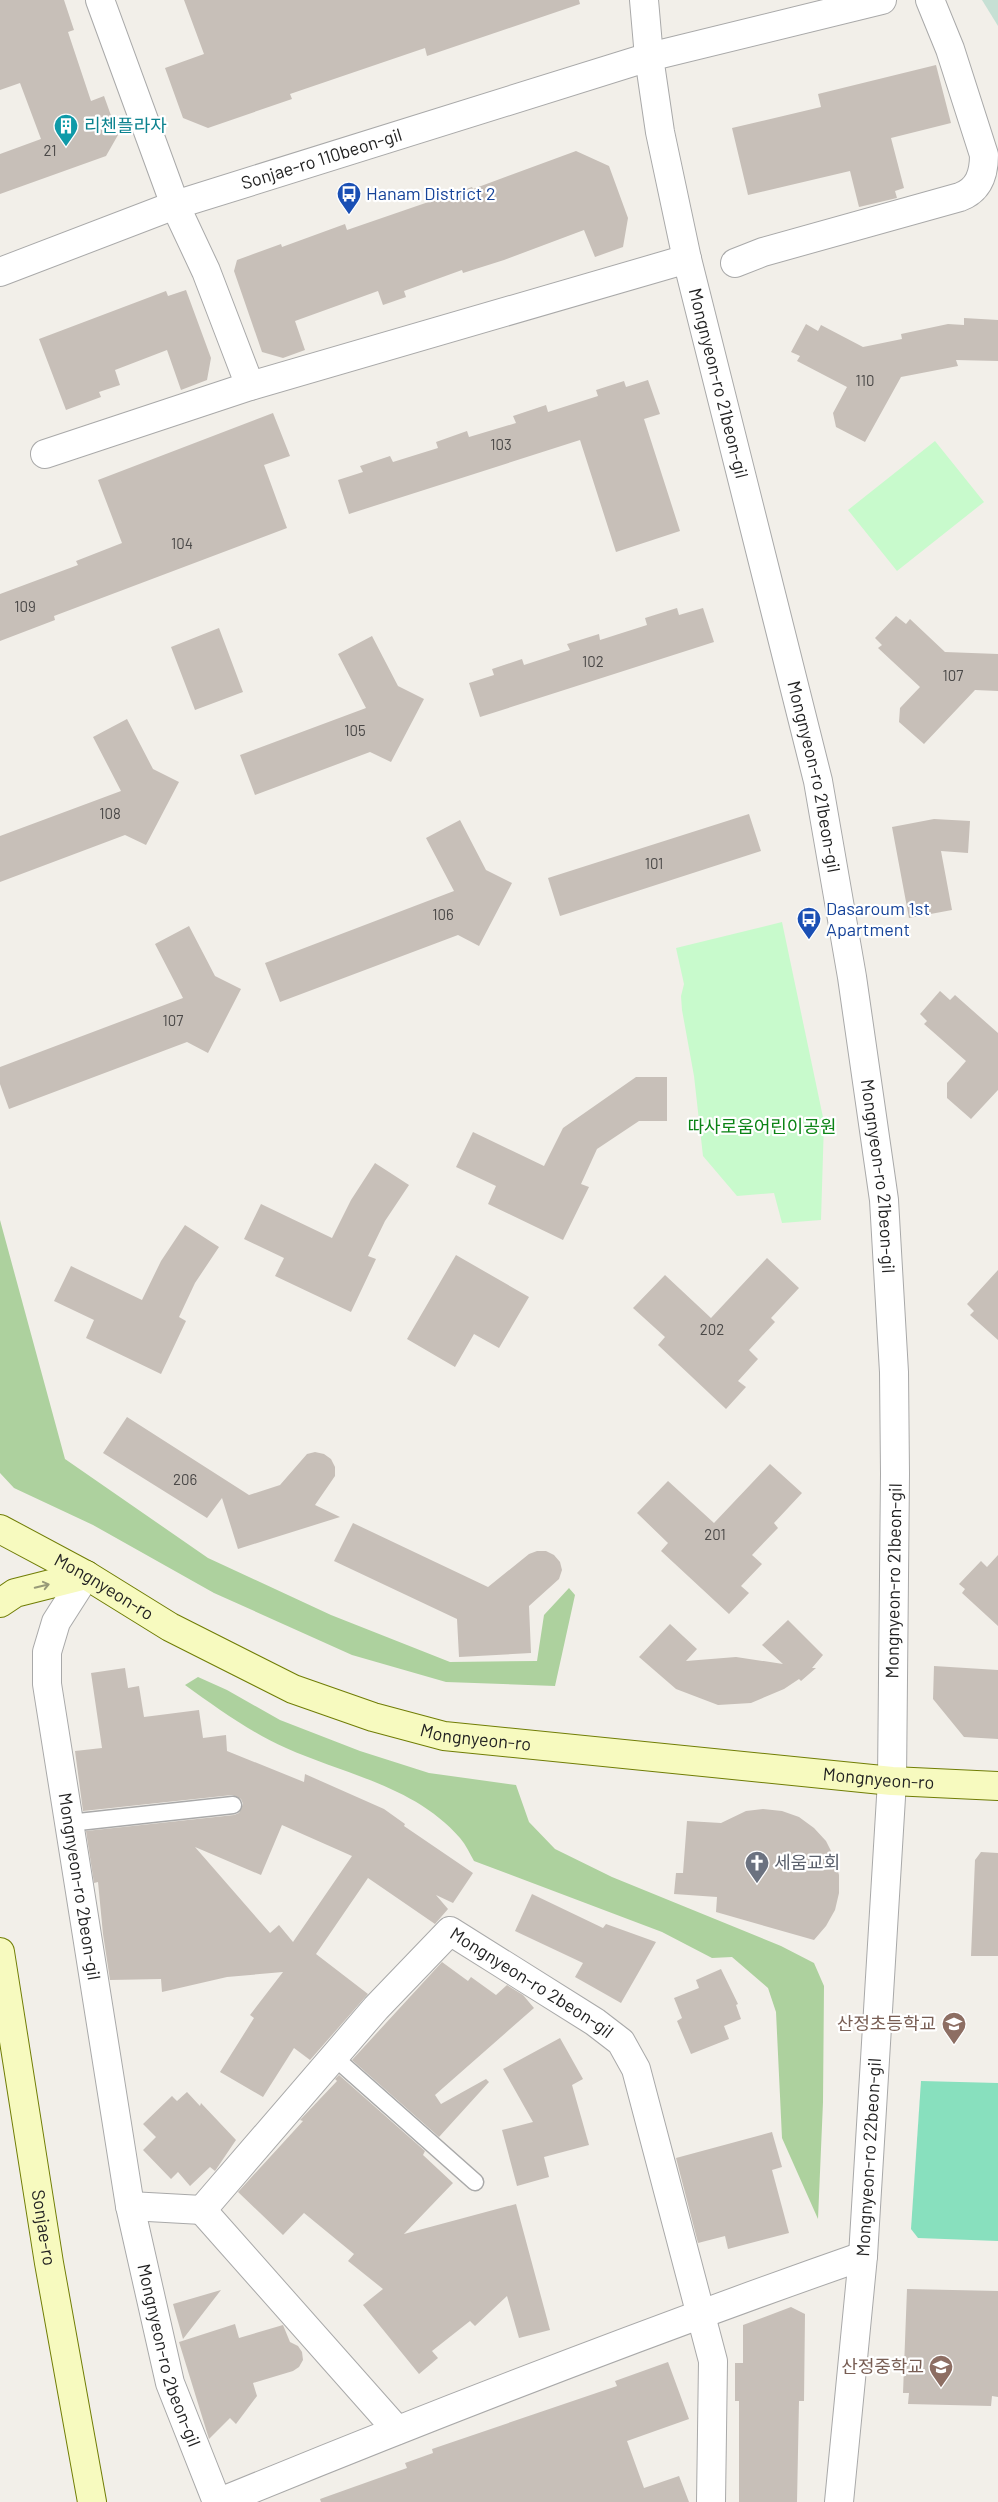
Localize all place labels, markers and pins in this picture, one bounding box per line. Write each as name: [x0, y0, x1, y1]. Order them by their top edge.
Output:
building icon: 리첸플라자: [53, 113, 79, 147]
place label: 리첸플라자: [84, 114, 167, 136]
bus stop icon: Hanam District 2: [336, 181, 362, 215]
place label: Hanam District 2: [366, 182, 496, 204]
place label: Dasaroum 1st Apartment: [826, 897, 930, 940]
bus stop icon: Dasaroum 1st Apartment: [796, 906, 822, 940]
church icon: 세움교회: [744, 1850, 770, 1884]
place label: 세움교회: [774, 1851, 840, 1873]
school or university icon: 산정초등학교: [941, 2011, 967, 2045]
place label: 산정초등학교: [837, 2012, 936, 2034]
school or university icon: 산정중학교: [928, 2354, 954, 2388]
place label: 산정중학교: [841, 2355, 924, 2377]

